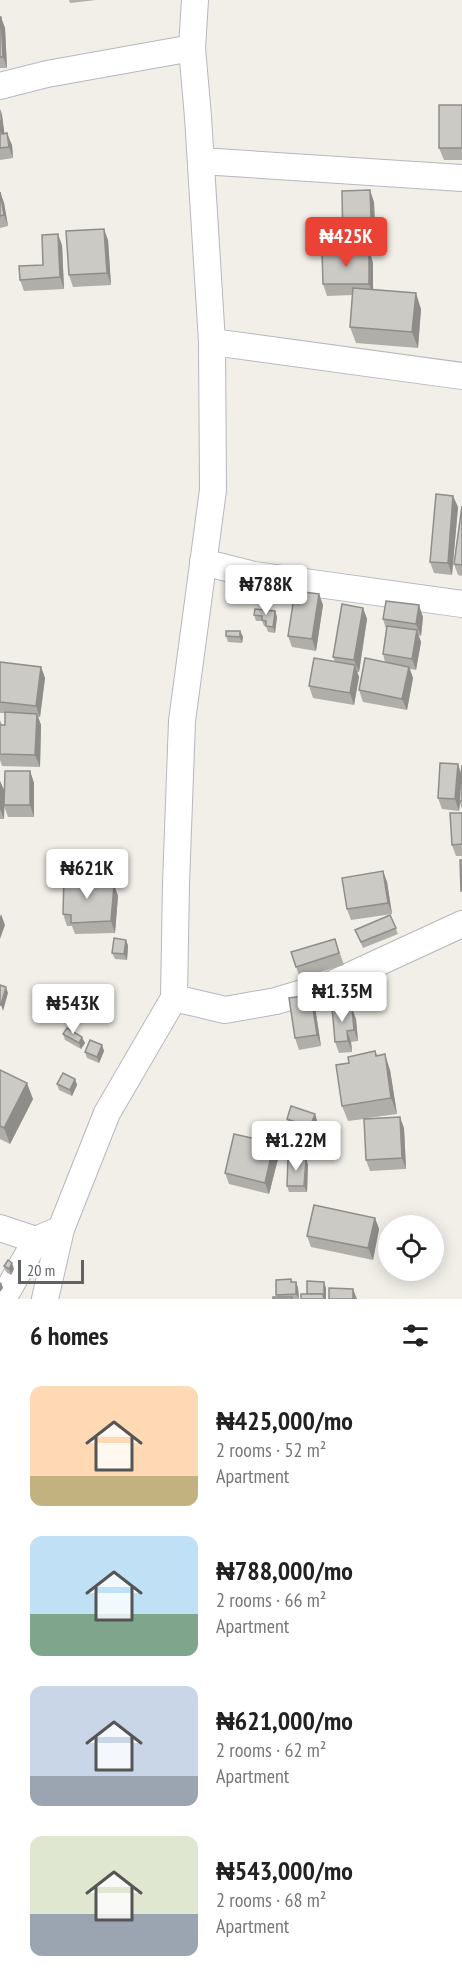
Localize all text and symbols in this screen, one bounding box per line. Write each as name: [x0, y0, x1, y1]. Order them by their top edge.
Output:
pin: ₦425K: [304, 217, 388, 268]
text: ₦425K: [319, 223, 373, 249]
pin: ₦788K: [224, 565, 308, 616]
text: ₦788K: [239, 571, 293, 597]
pin: ₦621K: [45, 849, 129, 900]
text: ₦621K: [60, 855, 114, 881]
pin: ₦1.35M: [293, 972, 391, 1023]
text: ₦1.35M: [312, 978, 372, 1004]
pin: ₦543K: [31, 984, 115, 1035]
text: ₦543K: [46, 990, 100, 1016]
pin: ₦1.22M: [247, 1121, 345, 1172]
text: ₦1.22M: [266, 1127, 326, 1153]
map controls: [378, 1215, 444, 1281]
button: locate: [378, 1215, 444, 1281]
scale bar: [18, 1257, 84, 1284]
text: 20 m: [27, 1260, 55, 1280]
text: 6 homes: [30, 1319, 108, 1352]
icon: filters: [399, 1319, 432, 1352]
text: ₦425,000/mo: [216, 1404, 353, 1437]
icon: home: [78, 1410, 150, 1482]
text: 2 rooms · 52 m²: [216, 1437, 326, 1463]
text: Apartment: [216, 1463, 289, 1489]
text: ₦788,000/mo: [216, 1554, 353, 1587]
icon: home: [78, 1560, 150, 1632]
text: 2 rooms · 66 m²: [216, 1587, 326, 1613]
text: Apartment: [216, 1613, 289, 1639]
text: ₦621,000/mo: [216, 1704, 353, 1737]
icon: home: [78, 1710, 150, 1782]
text: 2 rooms · 62 m²: [216, 1737, 326, 1763]
text: Apartment: [216, 1763, 289, 1789]
text: ₦543,000/mo: [216, 1854, 353, 1887]
icon: home: [78, 1860, 150, 1932]
text: 2 rooms · 68 m²: [216, 1887, 326, 1913]
text: Apartment: [216, 1913, 289, 1939]

